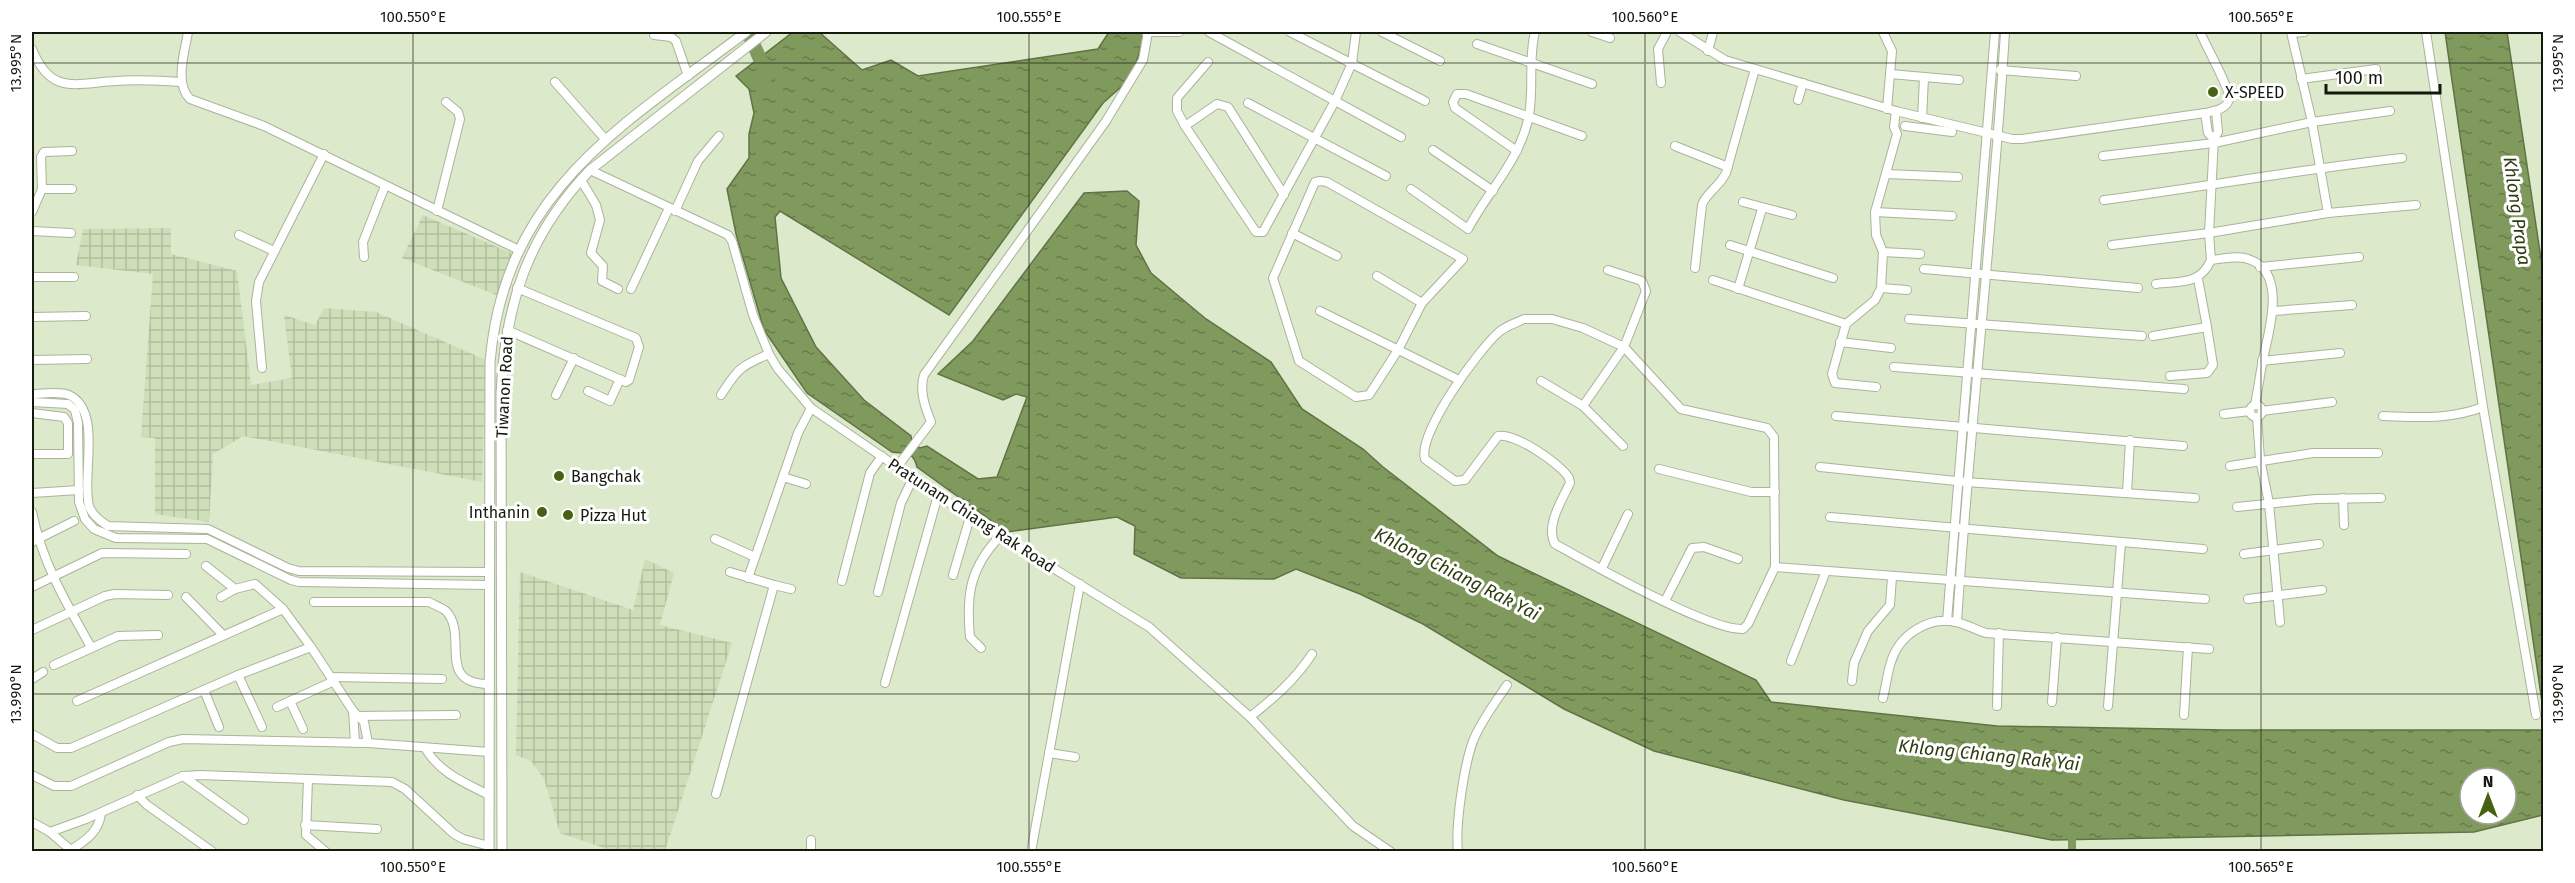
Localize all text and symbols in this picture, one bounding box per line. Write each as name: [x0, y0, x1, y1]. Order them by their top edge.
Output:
text: 100.550°E: [380, 8, 446, 26]
text: 100.555°E: [996, 8, 1062, 26]
text: 100.560°E: [1612, 8, 1678, 26]
text: 100.565°E: [2228, 8, 2294, 26]
text: 13.995°N: [7, 34, 25, 92]
text: 13.995°N: [2549, 34, 2567, 92]
scale bar: [2326, 57, 2440, 95]
text: 100 m: [2335, 67, 2383, 89]
place label: X-SPEED: [2225, 83, 2284, 102]
marker: X-SPEED: [2206, 85, 2220, 99]
water label: Khlong Prapa: [2499, 155, 2535, 267]
street label: Tiwanon Road: [492, 336, 517, 438]
street label: Pratunam Chiang Rak Road: [885, 454, 1059, 577]
place label: Bangchak: [571, 467, 642, 486]
marker: Bangchak: [552, 469, 566, 483]
place label: Inthanin: [469, 503, 530, 522]
marker: Inthanin: [535, 505, 549, 519]
place label: Pizza Hut: [580, 506, 647, 525]
marker: Pizza Hut: [561, 508, 575, 522]
water label: Khlong Chiang Rak Yai: [1371, 523, 1543, 625]
text: 13.990°N: [7, 664, 25, 724]
text: 13.990°N: [2549, 664, 2567, 724]
water label: Khlong Chiang Rak Yai: [1897, 735, 2081, 775]
north arrow: [2458, 766, 2518, 826]
text: N: [2483, 772, 2493, 791]
text: 100.550°E: [380, 858, 446, 876]
text: 100.555°E: [996, 858, 1062, 876]
text: 100.560°E: [1612, 858, 1678, 876]
text: 100.565°E: [2228, 858, 2294, 876]

